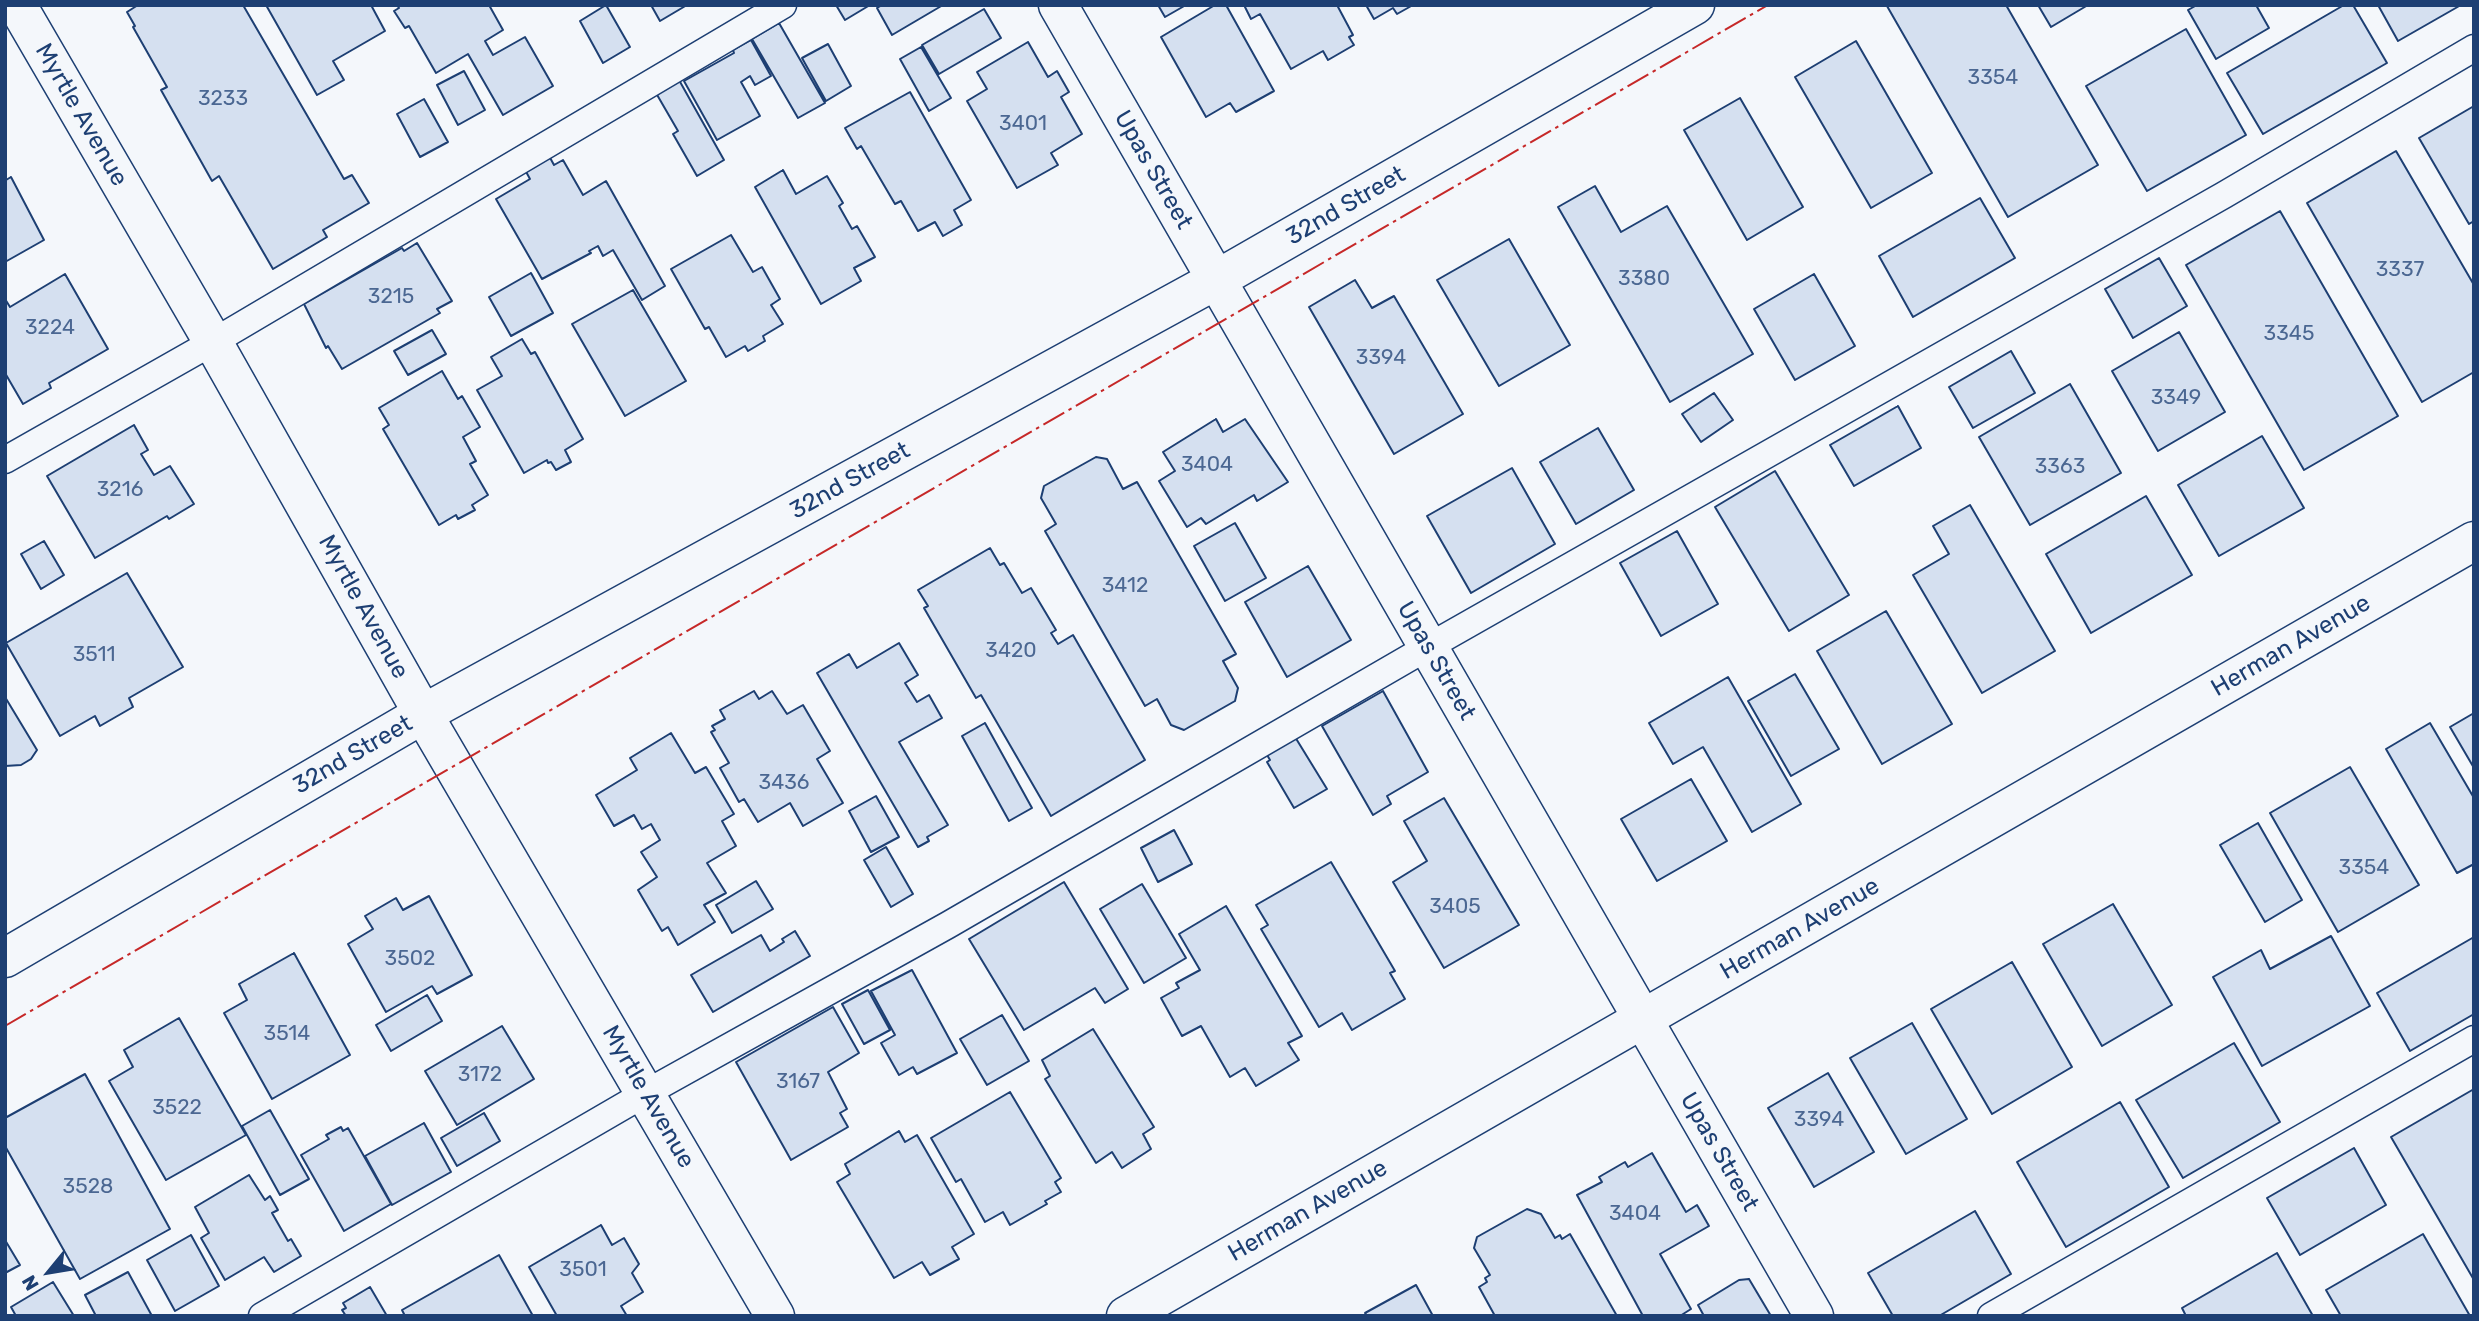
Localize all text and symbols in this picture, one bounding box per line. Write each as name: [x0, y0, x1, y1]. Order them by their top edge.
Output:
street label: Myrtle Avenue: [29, 39, 133, 191]
house number: 3354: [1968, 65, 2018, 91]
house number: 3233: [198, 86, 248, 112]
street label: Upas Street: [1108, 106, 1198, 234]
house number: 3401: [999, 111, 1047, 137]
street label: 32nd Street: [1281, 160, 1411, 252]
house number: 3337: [2376, 257, 2424, 283]
house number: 3380: [1618, 266, 1670, 292]
house number: 3215: [368, 284, 414, 310]
house number: 3224: [25, 315, 75, 341]
house number: 3345: [2264, 321, 2314, 347]
house number: 3394: [1356, 345, 1406, 371]
house number: 3349: [2151, 385, 2201, 411]
street label: 32nd Street: [785, 436, 915, 526]
house number: 3404: [1181, 452, 1233, 478]
house number: 3363: [2035, 454, 2085, 480]
house number: 3216: [97, 477, 143, 503]
street label: Myrtle Avenue: [312, 530, 414, 684]
house number: 3412: [1102, 573, 1148, 599]
street label: Herman Avenue: [2206, 589, 2376, 703]
street label: Upas Street: [1391, 597, 1481, 725]
house number: 3420: [985, 638, 1037, 664]
house number: 3511: [73, 642, 115, 668]
street label: 32nd Street: [288, 709, 418, 801]
house number: 3436: [759, 770, 809, 796]
house number: 3354: [2339, 855, 2389, 881]
street label: Herman Avenue: [1715, 872, 1885, 986]
house number: 3405: [1429, 894, 1481, 920]
house number: 3502: [385, 946, 435, 972]
house number: 3514: [264, 1021, 310, 1047]
street label: Myrtle Avenue: [596, 1021, 700, 1173]
house number: 3172: [458, 1062, 502, 1088]
house number: 3167: [776, 1069, 820, 1095]
street label: Upas Street: [1674, 1088, 1764, 1216]
house number: 3522: [152, 1095, 202, 1121]
house number: 3394: [1794, 1107, 1844, 1133]
street label: Herman Avenue: [1223, 1154, 1393, 1268]
house number: 3528: [63, 1174, 113, 1200]
house number: 3404: [1609, 1201, 1661, 1227]
north arrow: [14, 1237, 84, 1307]
house number: 3501: [559, 1257, 607, 1283]
text: N: [17, 1271, 44, 1294]

